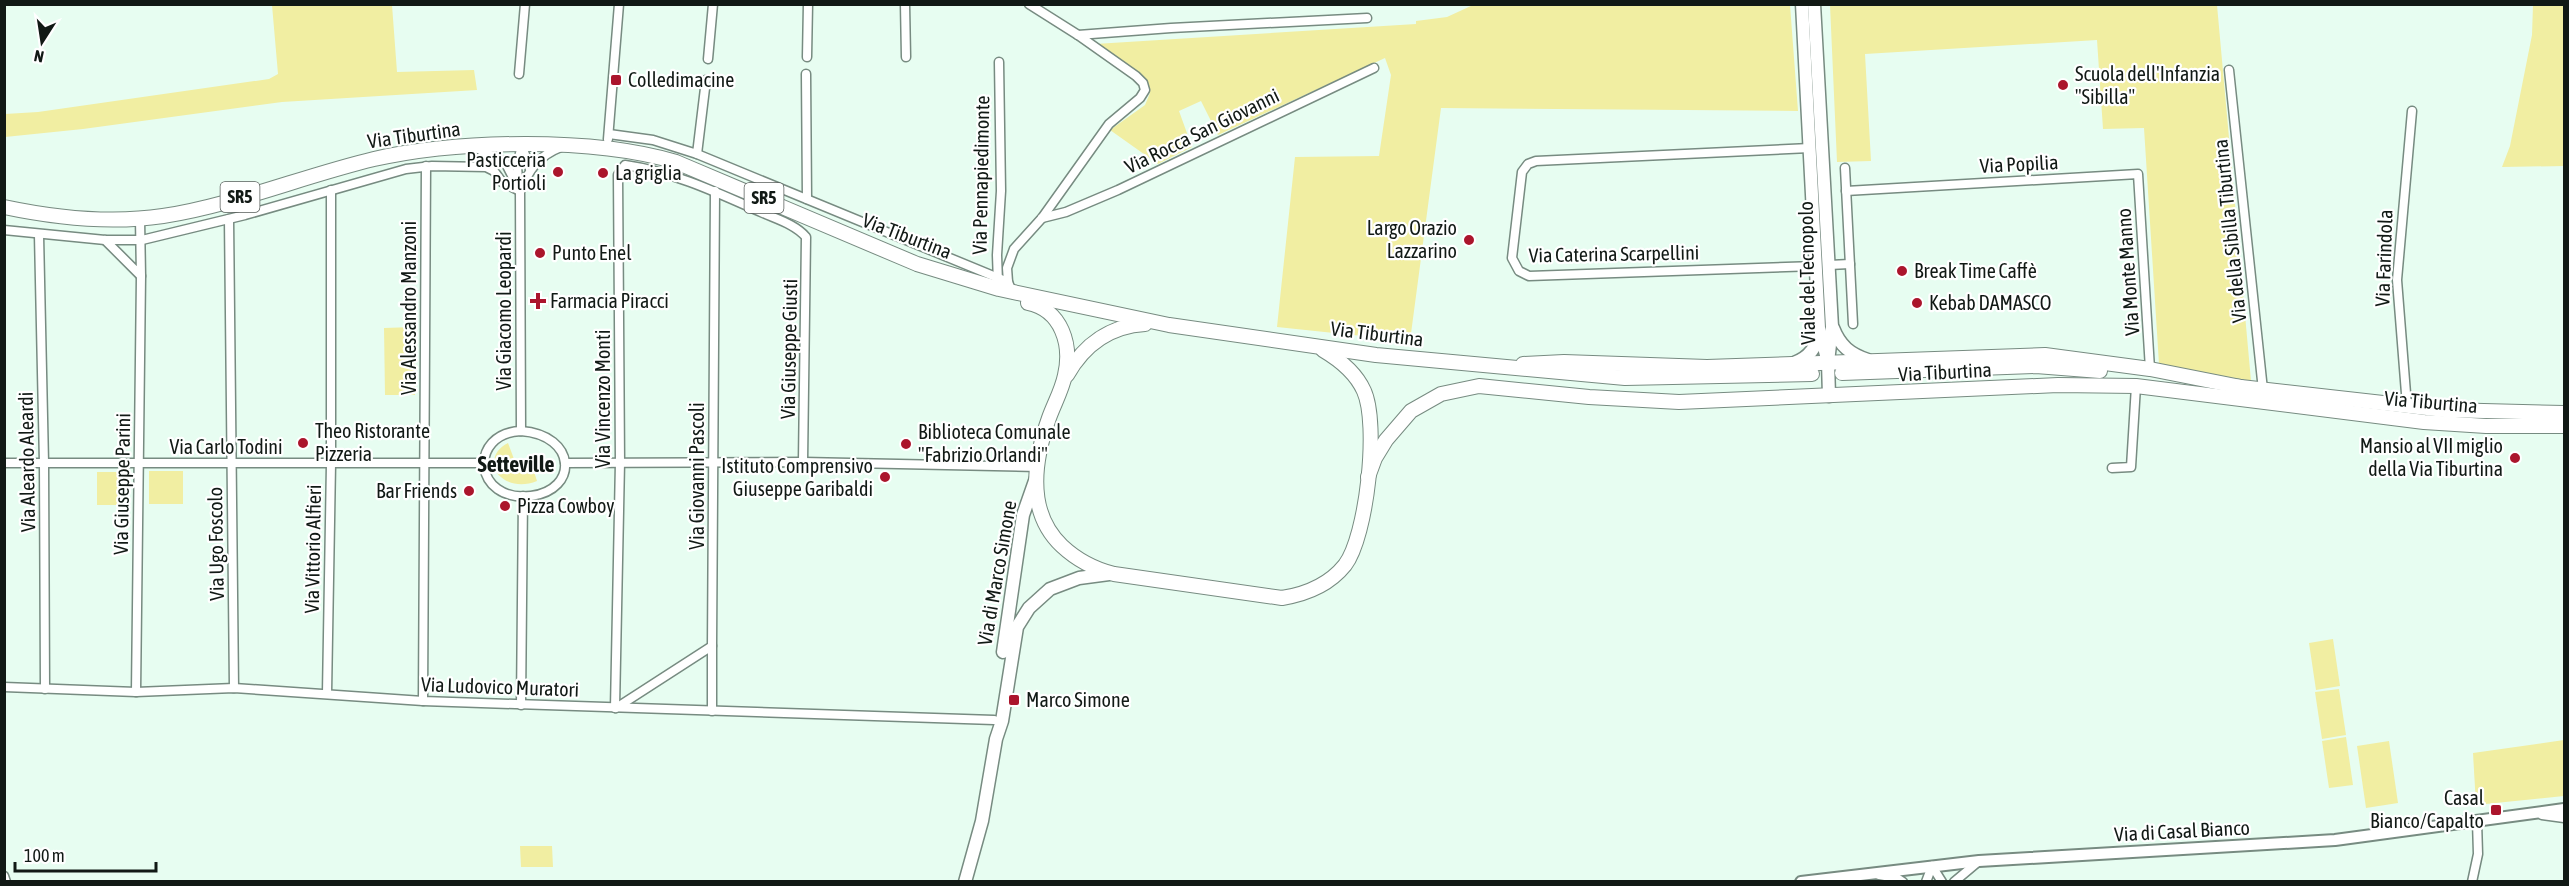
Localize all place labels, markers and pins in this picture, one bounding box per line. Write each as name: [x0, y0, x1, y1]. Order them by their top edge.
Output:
place label: Scuola dell'Infanzia "Sibilla": [2075, 62, 2220, 108]
place label: Colledimacine: [628, 68, 734, 91]
marker: Colledimacine: [609, 73, 623, 87]
marker: Scuola dell'Infanzia "Sibilla": [2056, 78, 2070, 92]
place label: Pasticceria Portioli: [466, 148, 546, 194]
place label: La griglia: [615, 161, 682, 184]
marker: Pasticceria Portioli: [551, 165, 565, 179]
marker: La griglia: [596, 166, 610, 180]
place label: Largo Orazio Lazzarino: [1367, 216, 1457, 262]
marker: Largo Orazio Lazzarino: [1462, 233, 1476, 247]
place label: Punto Enel: [552, 241, 632, 264]
marker: Punto Enel: [533, 246, 547, 260]
place label: Break Time Caffè: [1914, 259, 2037, 282]
marker: Break Time Caffè: [1895, 264, 1909, 278]
place label: Farmacia Piracci: [550, 289, 669, 312]
place label: Kebab DAMASCO: [1929, 291, 2051, 314]
marker: Farmacia Piracci: [531, 294, 545, 308]
marker: Kebab DAMASCO: [1910, 296, 1924, 310]
place label: Theo Ristorante Pizzeria: [315, 419, 430, 465]
place label: Biblioteca Comunale "Fabrizio Orlandi": [918, 420, 1070, 466]
place label: Mansio al VII miglio della Via Tiburtina: [2360, 434, 2503, 480]
marker: Theo Ristorante Pizzeria: [296, 436, 310, 450]
marker: Biblioteca Comunale "Fabrizio Orlandi": [899, 437, 913, 451]
marker: Mansio al VII miglio della Via Tiburtina: [2508, 451, 2522, 465]
place label: Istituto Comprensivo Giuseppe Garibaldi: [721, 454, 873, 500]
marker: Istituto Comprensivo Giuseppe Garibaldi: [878, 470, 892, 484]
place label: Bar Friends: [376, 479, 457, 502]
marker: Bar Friends: [462, 484, 476, 498]
place label: Pizza Cowboy: [517, 494, 615, 517]
marker: Pizza Cowboy: [498, 499, 512, 513]
place label: Marco Simone: [1026, 688, 1130, 711]
marker: Marco Simone: [1007, 693, 1021, 707]
place label: Casal Bianco/Capalto: [2370, 786, 2485, 832]
marker: Casal Bianco/Capalto: [2489, 803, 2503, 817]

